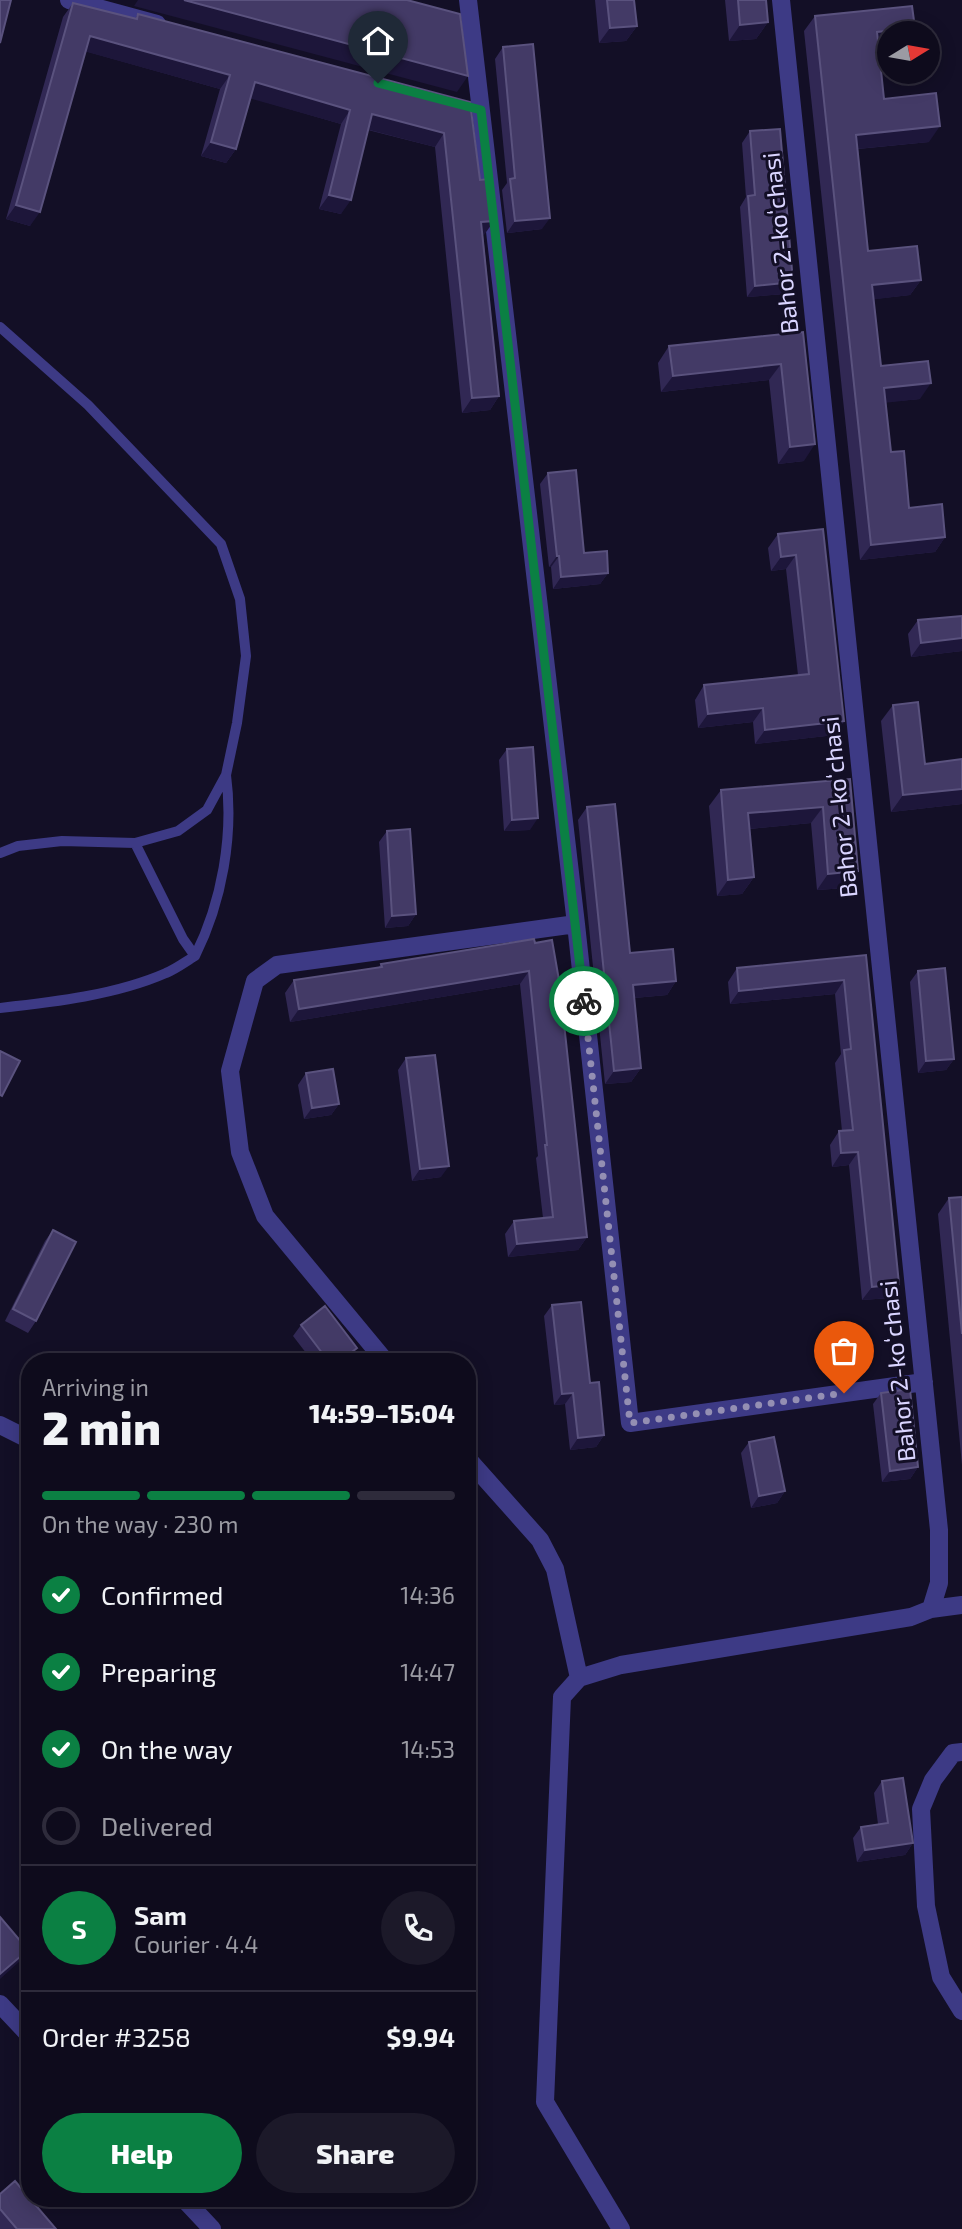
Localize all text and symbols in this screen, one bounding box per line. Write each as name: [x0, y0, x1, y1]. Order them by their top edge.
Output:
pin: [348, 11, 408, 83]
north arrow: [877, 21, 940, 84]
map controls: [877, 21, 940, 84]
icon: home: [359, 22, 397, 60]
street label: Bahor 2-koʻchasi: [756, 151, 803, 335]
street label: Bahor 2-koʻchasi: [815, 715, 862, 899]
courier: [549, 966, 619, 1036]
icon: bike: [565, 982, 603, 1020]
street label: Bahor 2-koʻchasi: [873, 1279, 920, 1463]
pin: [814, 1321, 874, 1393]
icon: bag: [825, 1332, 863, 1370]
text: Arriving in: [42, 1373, 149, 1401]
text: 14:59–15:04: [309, 1397, 455, 1428]
text: 2 min: [42, 1399, 161, 1454]
text: On the way · 230 m: [42, 1510, 238, 1538]
icon: check: [42, 1576, 80, 1614]
text: Confirmed: [101, 1579, 224, 1610]
text: 14:36: [400, 1581, 455, 1609]
icon: check: [42, 1653, 80, 1691]
text: Preparing: [101, 1656, 216, 1687]
text: 14:47: [400, 1658, 455, 1686]
icon: check: [42, 1730, 80, 1768]
text: On the way: [101, 1733, 232, 1764]
text: 14:53: [401, 1735, 455, 1763]
text: Delivered: [101, 1810, 213, 1841]
button: phone: [381, 1891, 455, 1965]
text: Sam: [134, 1899, 187, 1930]
text: S: [71, 1913, 87, 1944]
text: Courier · 4.4: [134, 1930, 258, 1958]
text: Order #3258: [42, 2021, 191, 2052]
text: $9.94: [386, 2021, 455, 2052]
button: Help: [42, 2113, 242, 2193]
button: Share: [256, 2113, 455, 2193]

